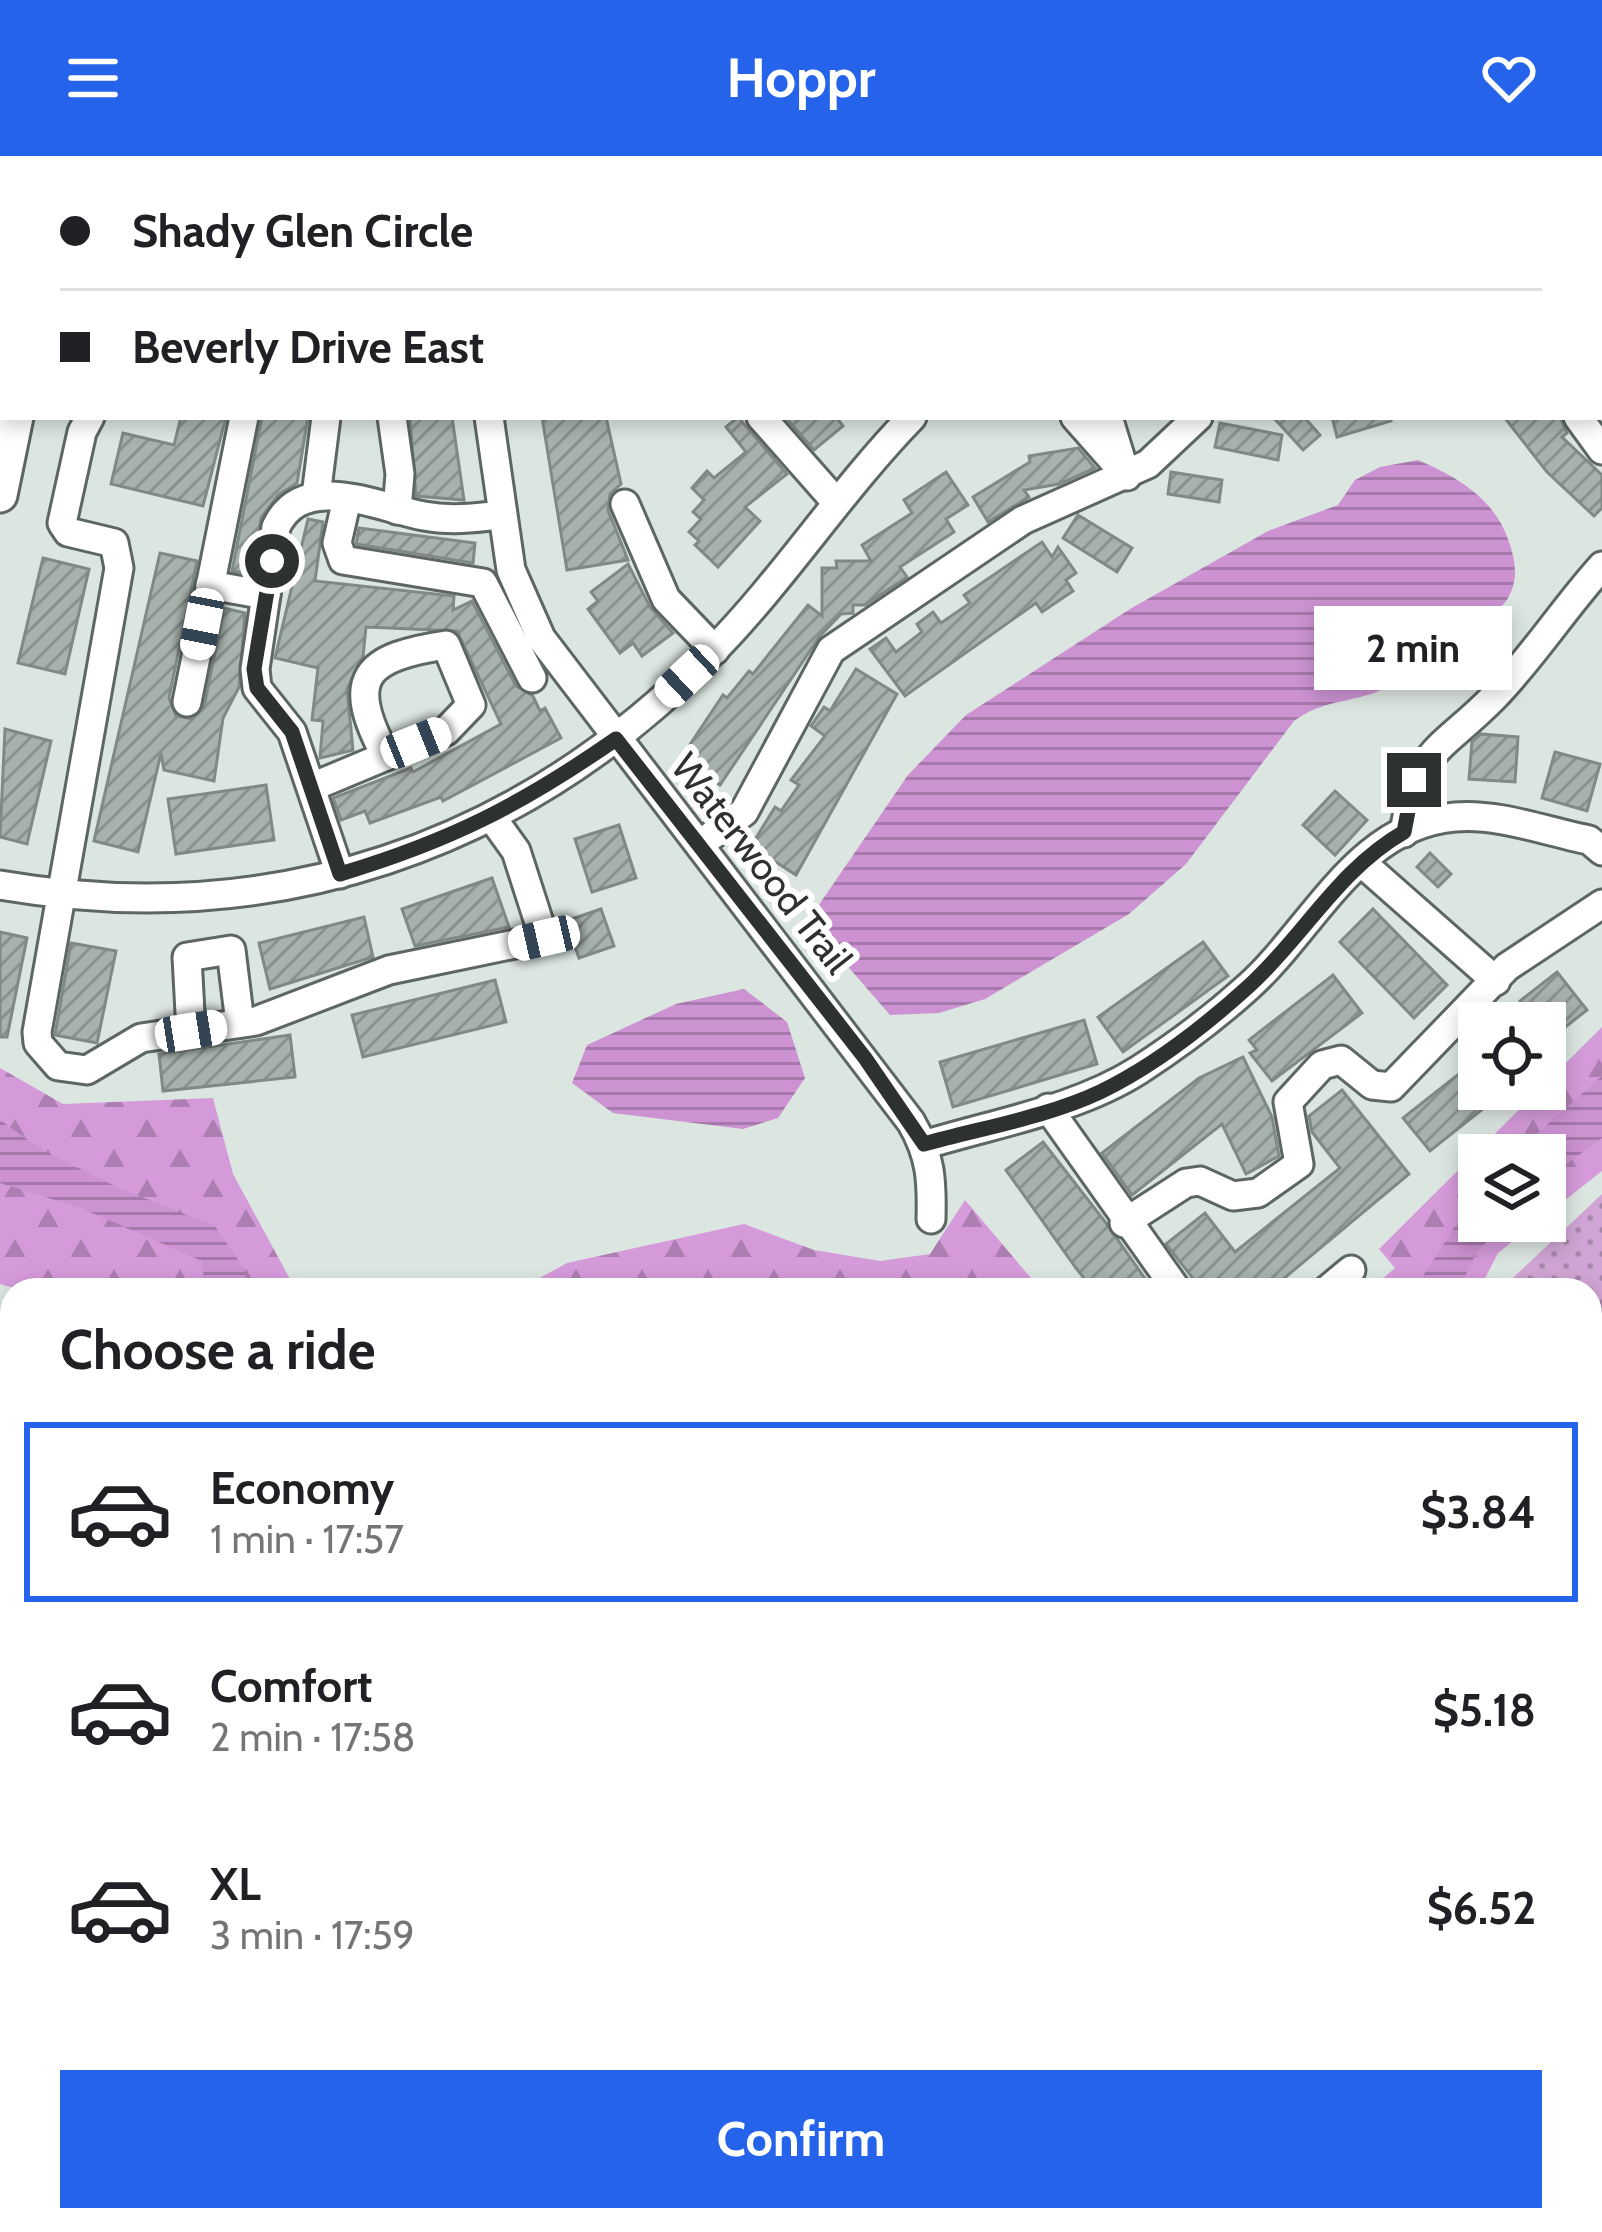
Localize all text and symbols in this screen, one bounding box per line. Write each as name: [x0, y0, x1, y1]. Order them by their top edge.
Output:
icon: menu: [60, 45, 126, 111]
text: Hoppr: [726, 45, 876, 111]
icon: heart: [1476, 45, 1542, 111]
text: Shady Glen Circle: [132, 204, 473, 258]
text: Beverly Drive East: [132, 320, 484, 374]
route start: [245, 534, 299, 588]
car: [177, 585, 227, 663]
callout: 2 min: [1315, 606, 1513, 690]
text: 2 min: [1366, 624, 1460, 672]
car: [648, 638, 726, 714]
car: [376, 713, 456, 773]
street label: Waterwood Trail: [661, 743, 863, 983]
route end: [1387, 753, 1441, 807]
car: [505, 912, 583, 964]
map controls: [1458, 1002, 1566, 1242]
button: locate: [1458, 1002, 1566, 1110]
car: [153, 1008, 229, 1054]
button: layers: [1458, 1134, 1566, 1242]
text: Choose a ride: [60, 1317, 375, 1383]
icon: car: [66, 1458, 174, 1566]
text: Economy: [210, 1461, 394, 1515]
text: $3.84: [1421, 1485, 1536, 1539]
text: 1 min · 17:57: [210, 1515, 404, 1563]
icon: car: [66, 1656, 174, 1764]
text: Comfort: [210, 1659, 373, 1713]
text: $5.18: [1433, 1683, 1536, 1737]
text: 2 min · 17:58: [210, 1713, 416, 1761]
icon: car: [66, 1854, 174, 1962]
text: XL: [210, 1857, 261, 1911]
text: $6.52: [1427, 1881, 1536, 1935]
text: 3 min · 17:59: [210, 1911, 415, 1959]
button: Confirm: [60, 2070, 1542, 2208]

